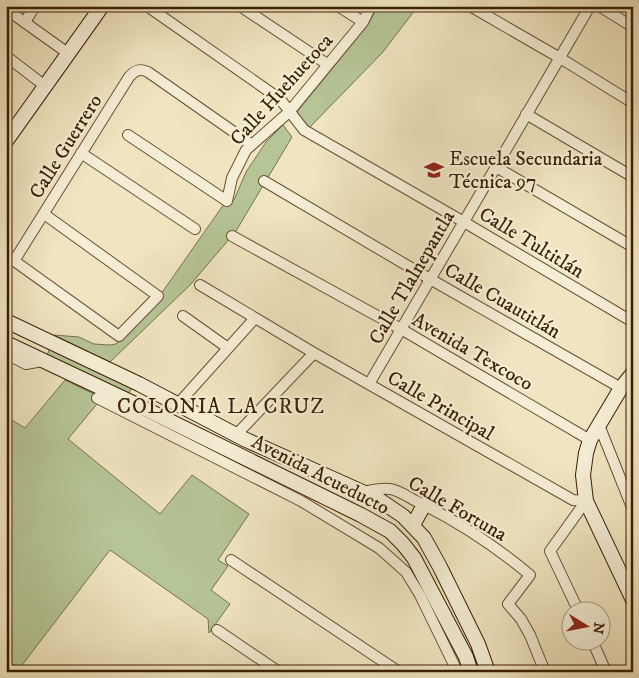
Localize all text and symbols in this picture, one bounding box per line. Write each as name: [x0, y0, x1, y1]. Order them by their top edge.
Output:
street label: Calle Huehuetoca: [225, 28, 339, 151]
street label: Calle Guerrero: [24, 90, 108, 204]
place label: Escuela Secundaria Técnica 97: [449, 147, 603, 195]
school or university icon: Escuela Secundaria Técnica 97: [423, 159, 445, 181]
street label: Calle Tultitlán: [474, 202, 589, 285]
street label: Calle Tlalnepantla: [364, 206, 461, 349]
street label: Calle Cuautitlán: [440, 258, 565, 345]
street label: Avenida Texcoco: [407, 308, 537, 397]
street label: Calle Principal: [382, 366, 498, 447]
district label: COLONIA LA CRUZ: [117, 394, 325, 420]
street label: Avenida Acueducto: [247, 430, 393, 521]
street label: Calle Fortuna: [403, 471, 512, 548]
north arrow: [562, 600, 612, 650]
text: N: [588, 621, 608, 636]

